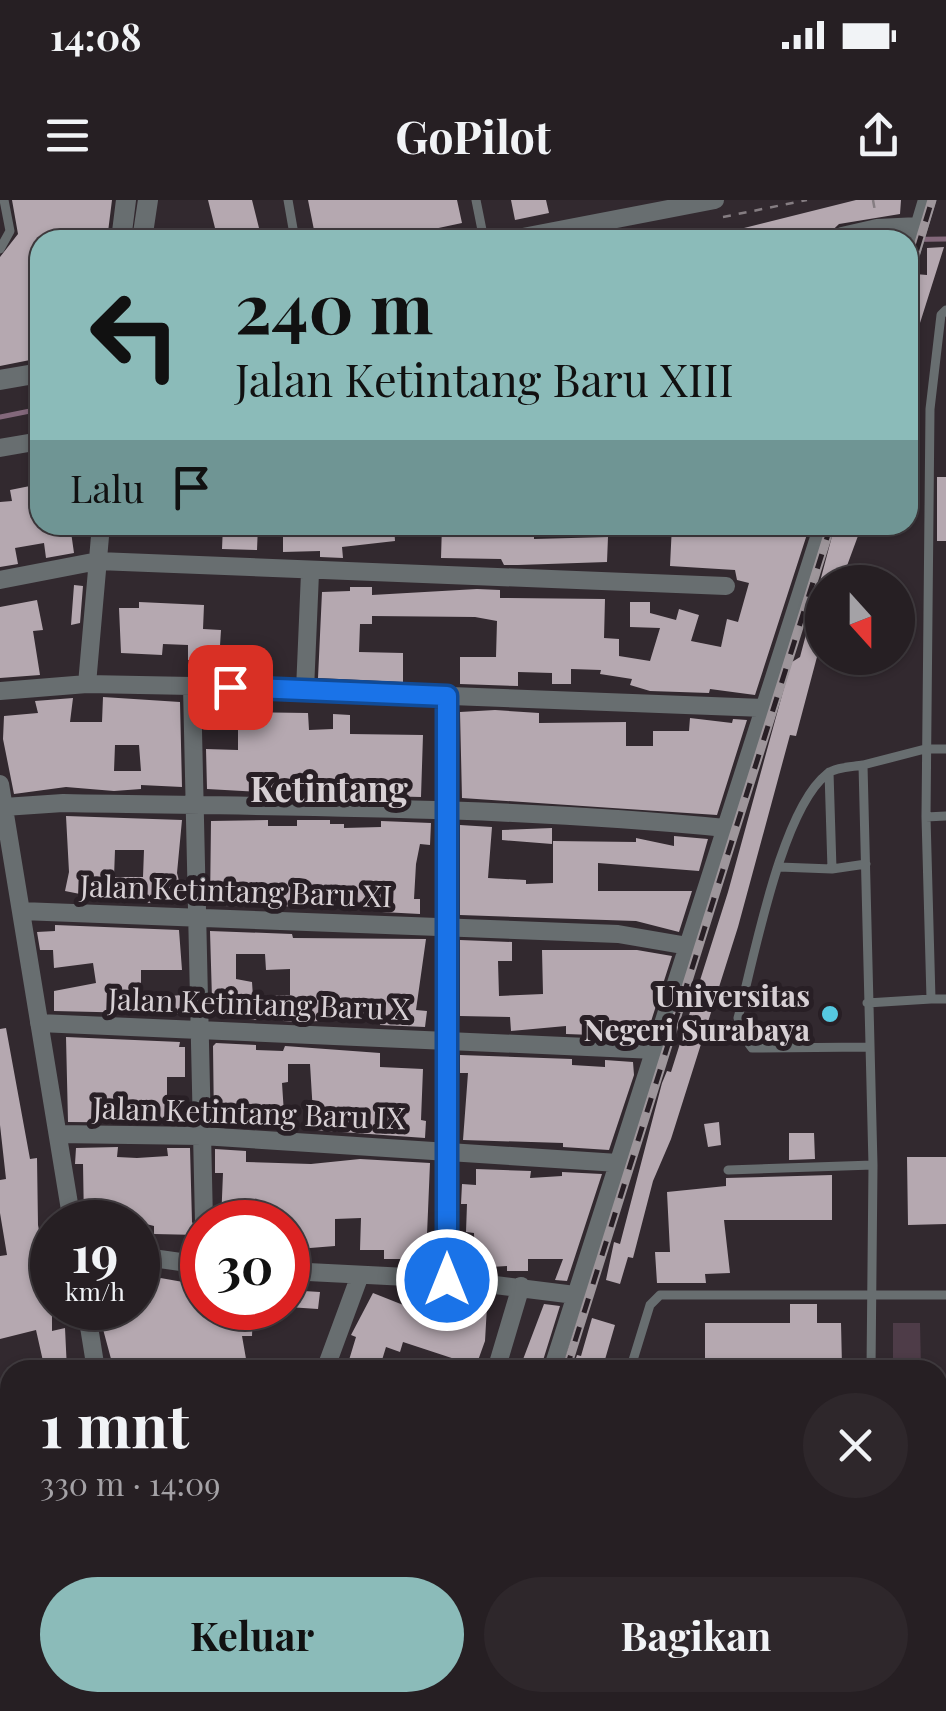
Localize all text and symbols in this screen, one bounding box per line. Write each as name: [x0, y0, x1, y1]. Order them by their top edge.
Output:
text: 14:08: [50, 10, 141, 61]
text: GoPilot: [395, 105, 551, 165]
icon: menu: [40, 108, 95, 163]
icon: share: [851, 108, 906, 163]
text: 240 m: [235, 258, 433, 352]
icon: left: [70, 270, 200, 400]
text: Jalan Ketintang Baru XIII: [235, 348, 734, 408]
icon: arrive: [164, 460, 219, 515]
text: Lalu: [70, 462, 144, 513]
north arrow: [805, 565, 915, 675]
map controls: [805, 565, 915, 675]
pin: [188, 645, 273, 730]
icon: arrive: [203, 660, 258, 715]
district label: Ketintang: [250, 764, 409, 811]
street label: Jalan Ketintang Baru XI: [78, 865, 393, 915]
place label: Universitas Negeri Surabaya: [583, 975, 810, 1049]
street label: Jalan Ketintang Baru X: [106, 978, 411, 1028]
marker: Universitas Negeri Surabaya: [819, 1003, 841, 1025]
street label: Jalan Ketintang Baru IX: [91, 1087, 406, 1137]
speed limit sign: 30: [180, 1200, 310, 1330]
text: 19: [72, 1219, 118, 1286]
position arrow: [395, 1228, 499, 1332]
text: km/h: [65, 1274, 125, 1307]
text: 1 mnt: [40, 1383, 189, 1463]
button: close: [803, 1393, 908, 1498]
text: 330 m · 14:09: [40, 1461, 220, 1504]
button: Keluar: [40, 1577, 464, 1692]
button: Bagikan: [484, 1577, 908, 1692]

